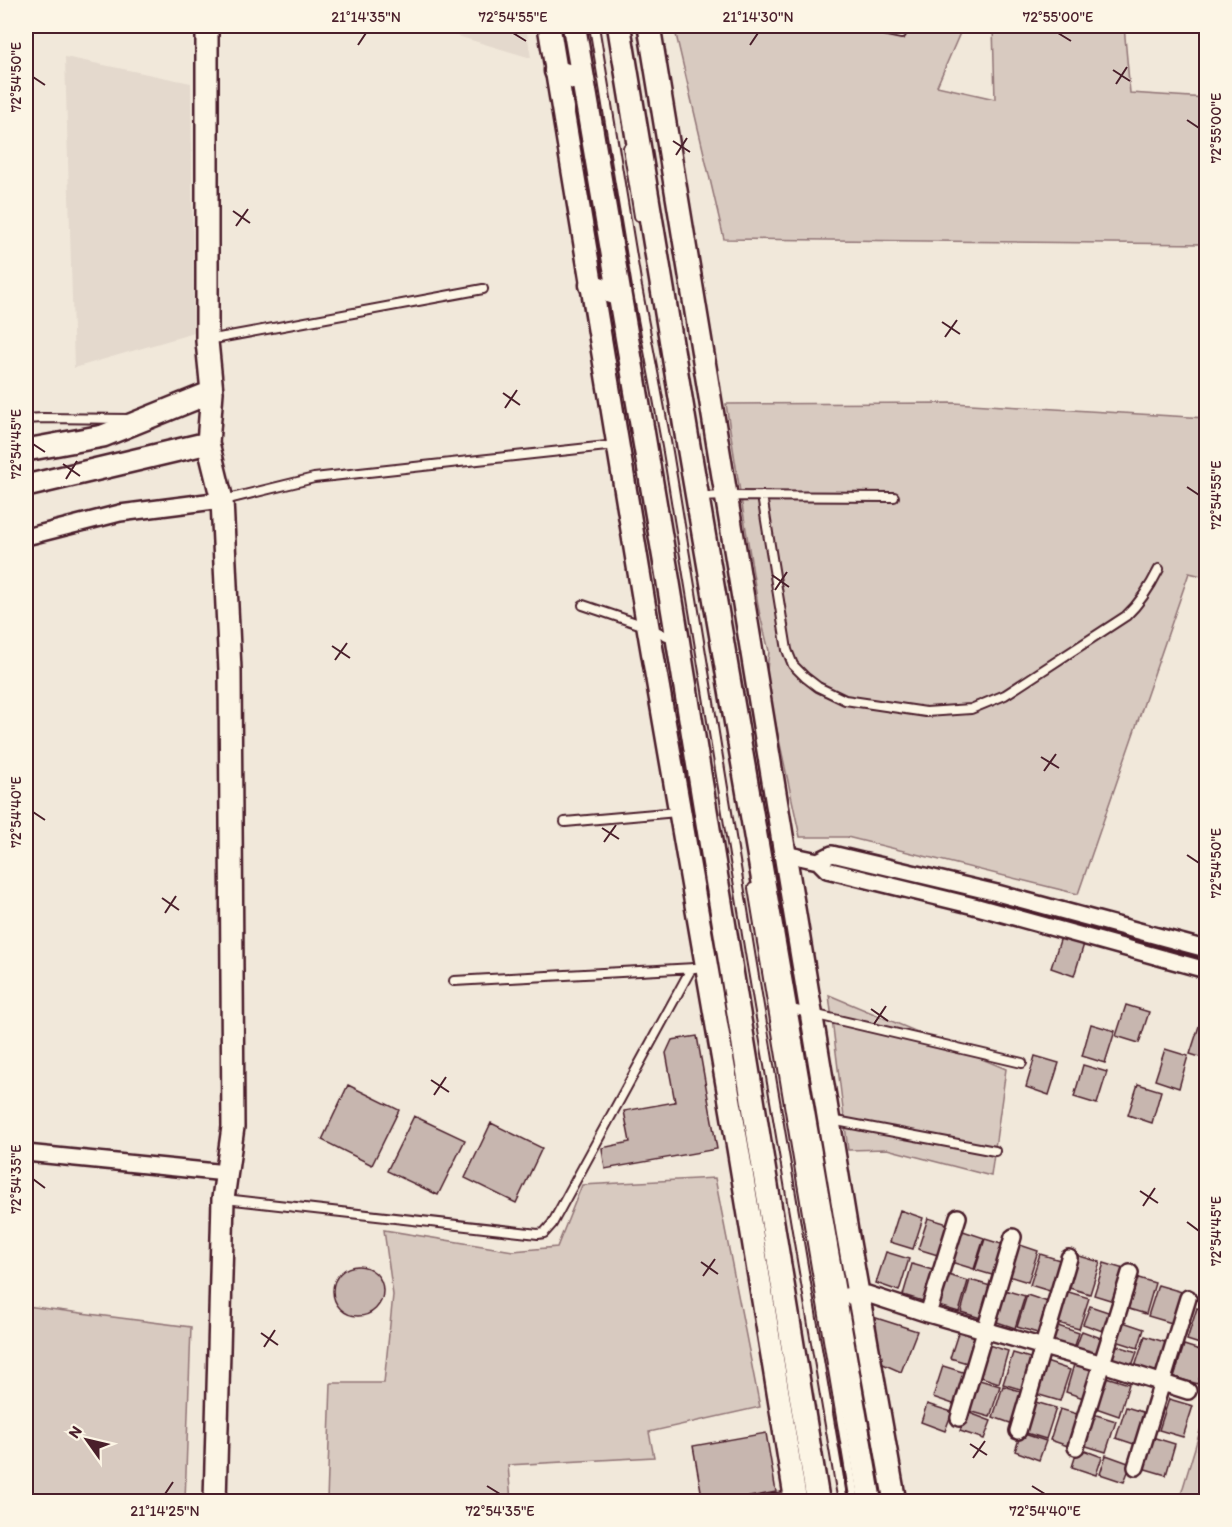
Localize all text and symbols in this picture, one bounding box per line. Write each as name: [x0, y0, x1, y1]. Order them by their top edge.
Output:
text: 21°14'35"N: [331, 8, 401, 26]
text: 72°54'55"E: [479, 8, 547, 26]
text: 21°14'30"N: [722, 8, 794, 26]
text: 72°55'00"E: [1023, 8, 1093, 26]
text: 72°54'50"E: [7, 42, 25, 112]
text: 72°55'00"E: [1207, 93, 1225, 163]
text: 72°54'45"E: [7, 409, 25, 479]
text: 72°54'55"E: [1207, 461, 1225, 529]
text: 72°54'40"E: [7, 776, 25, 848]
text: 72°54'50"E: [1207, 828, 1225, 898]
text: 72°54'35"E: [7, 1144, 25, 1214]
text: 72°54'45"E: [1207, 1196, 1225, 1266]
north arrow: [57, 1410, 117, 1470]
text: N: [64, 1422, 86, 1442]
text: 21°14'25"N: [130, 1502, 200, 1520]
text: 72°54'35"E: [465, 1502, 535, 1520]
text: 72°54'40"E: [1009, 1502, 1081, 1520]

